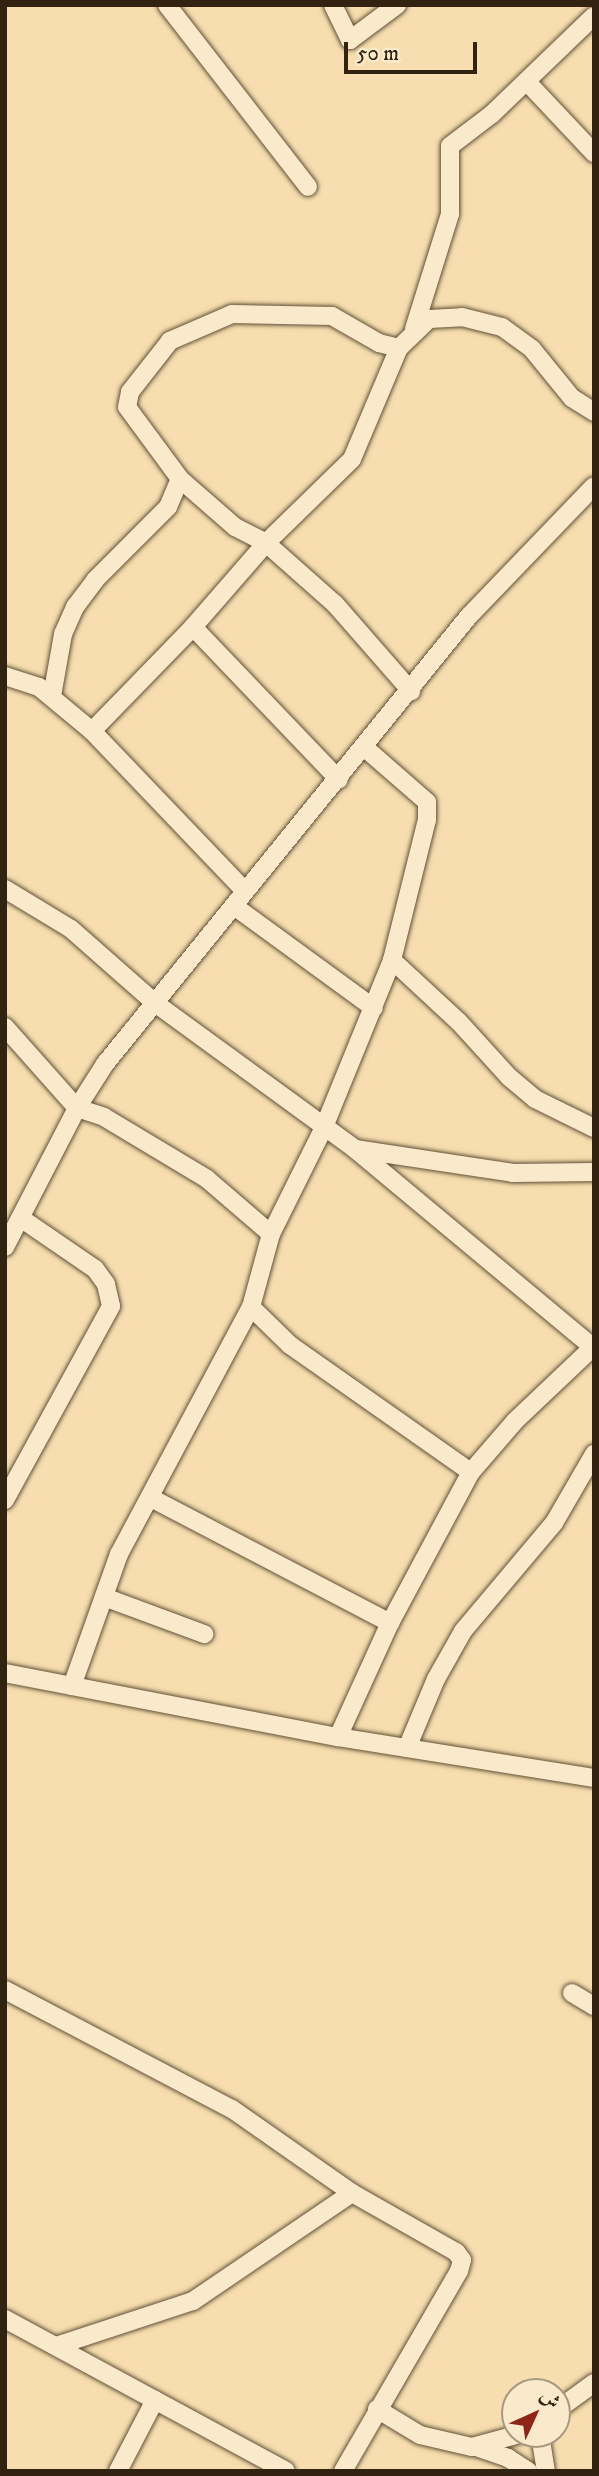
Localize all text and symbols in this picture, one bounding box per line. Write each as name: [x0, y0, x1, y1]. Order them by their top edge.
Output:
scale bar: [347, 28, 480, 72]
text: 50 m: [357, 41, 399, 67]
north arrow: [501, 2378, 571, 2448]
text: ش: [535, 2384, 565, 2414]

